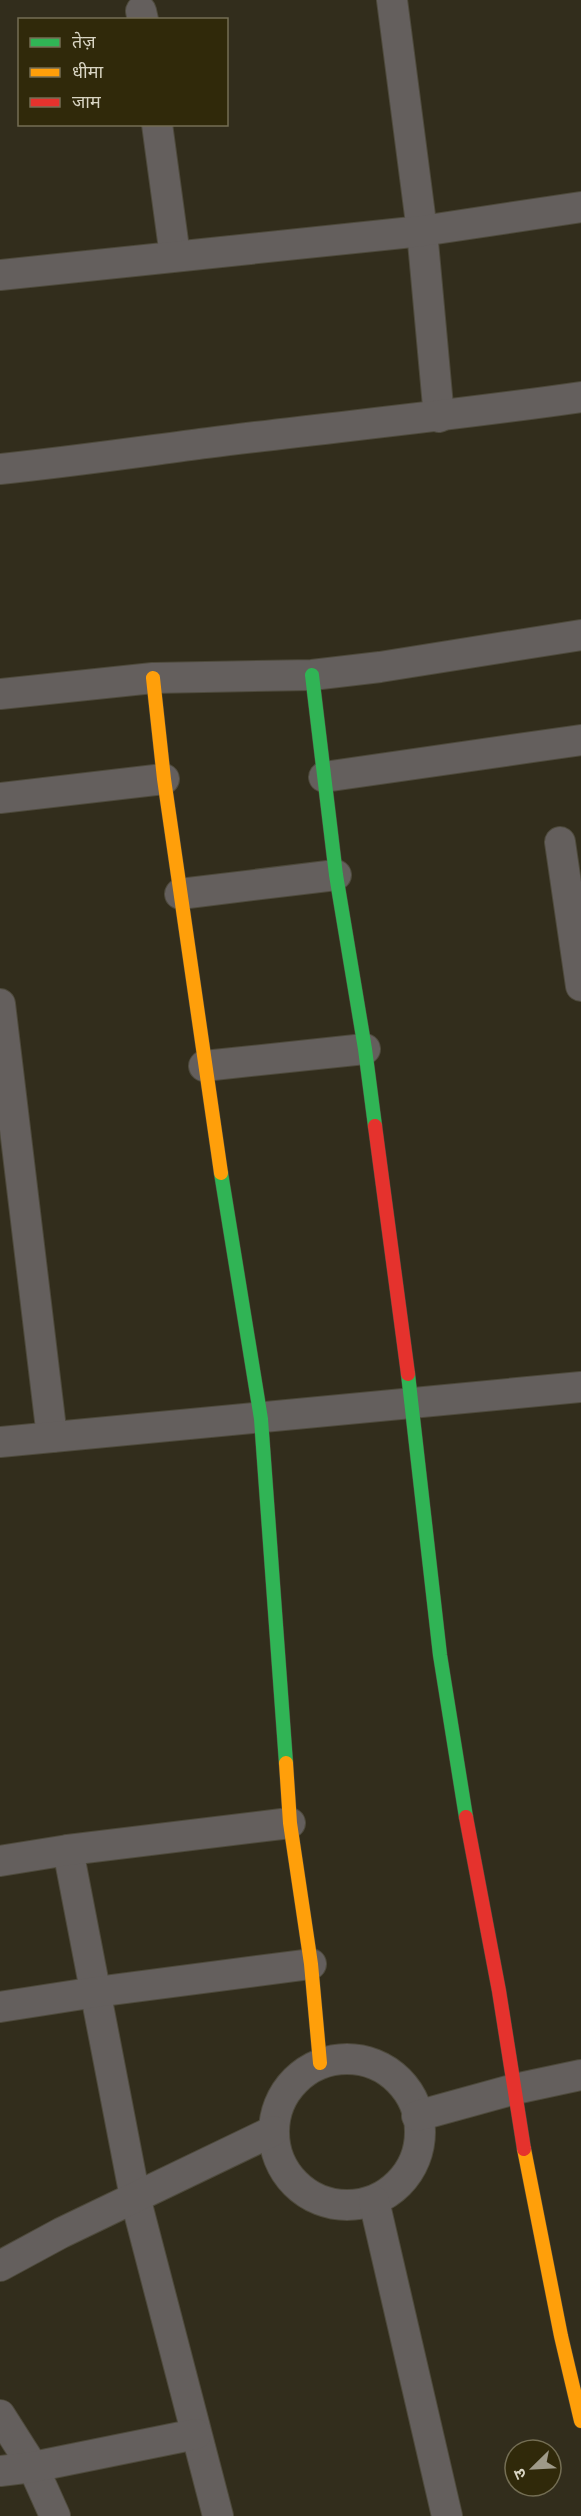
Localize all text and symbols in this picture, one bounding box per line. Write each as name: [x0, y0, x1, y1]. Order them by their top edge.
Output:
legend: [18, 18, 228, 126]
text: तेज़: [72, 30, 96, 52]
text: धीमा: [72, 60, 103, 82]
text: जाम: [72, 90, 102, 112]
north arrow: [503, 2438, 563, 2498]
text: उ: [508, 2465, 530, 2482]

